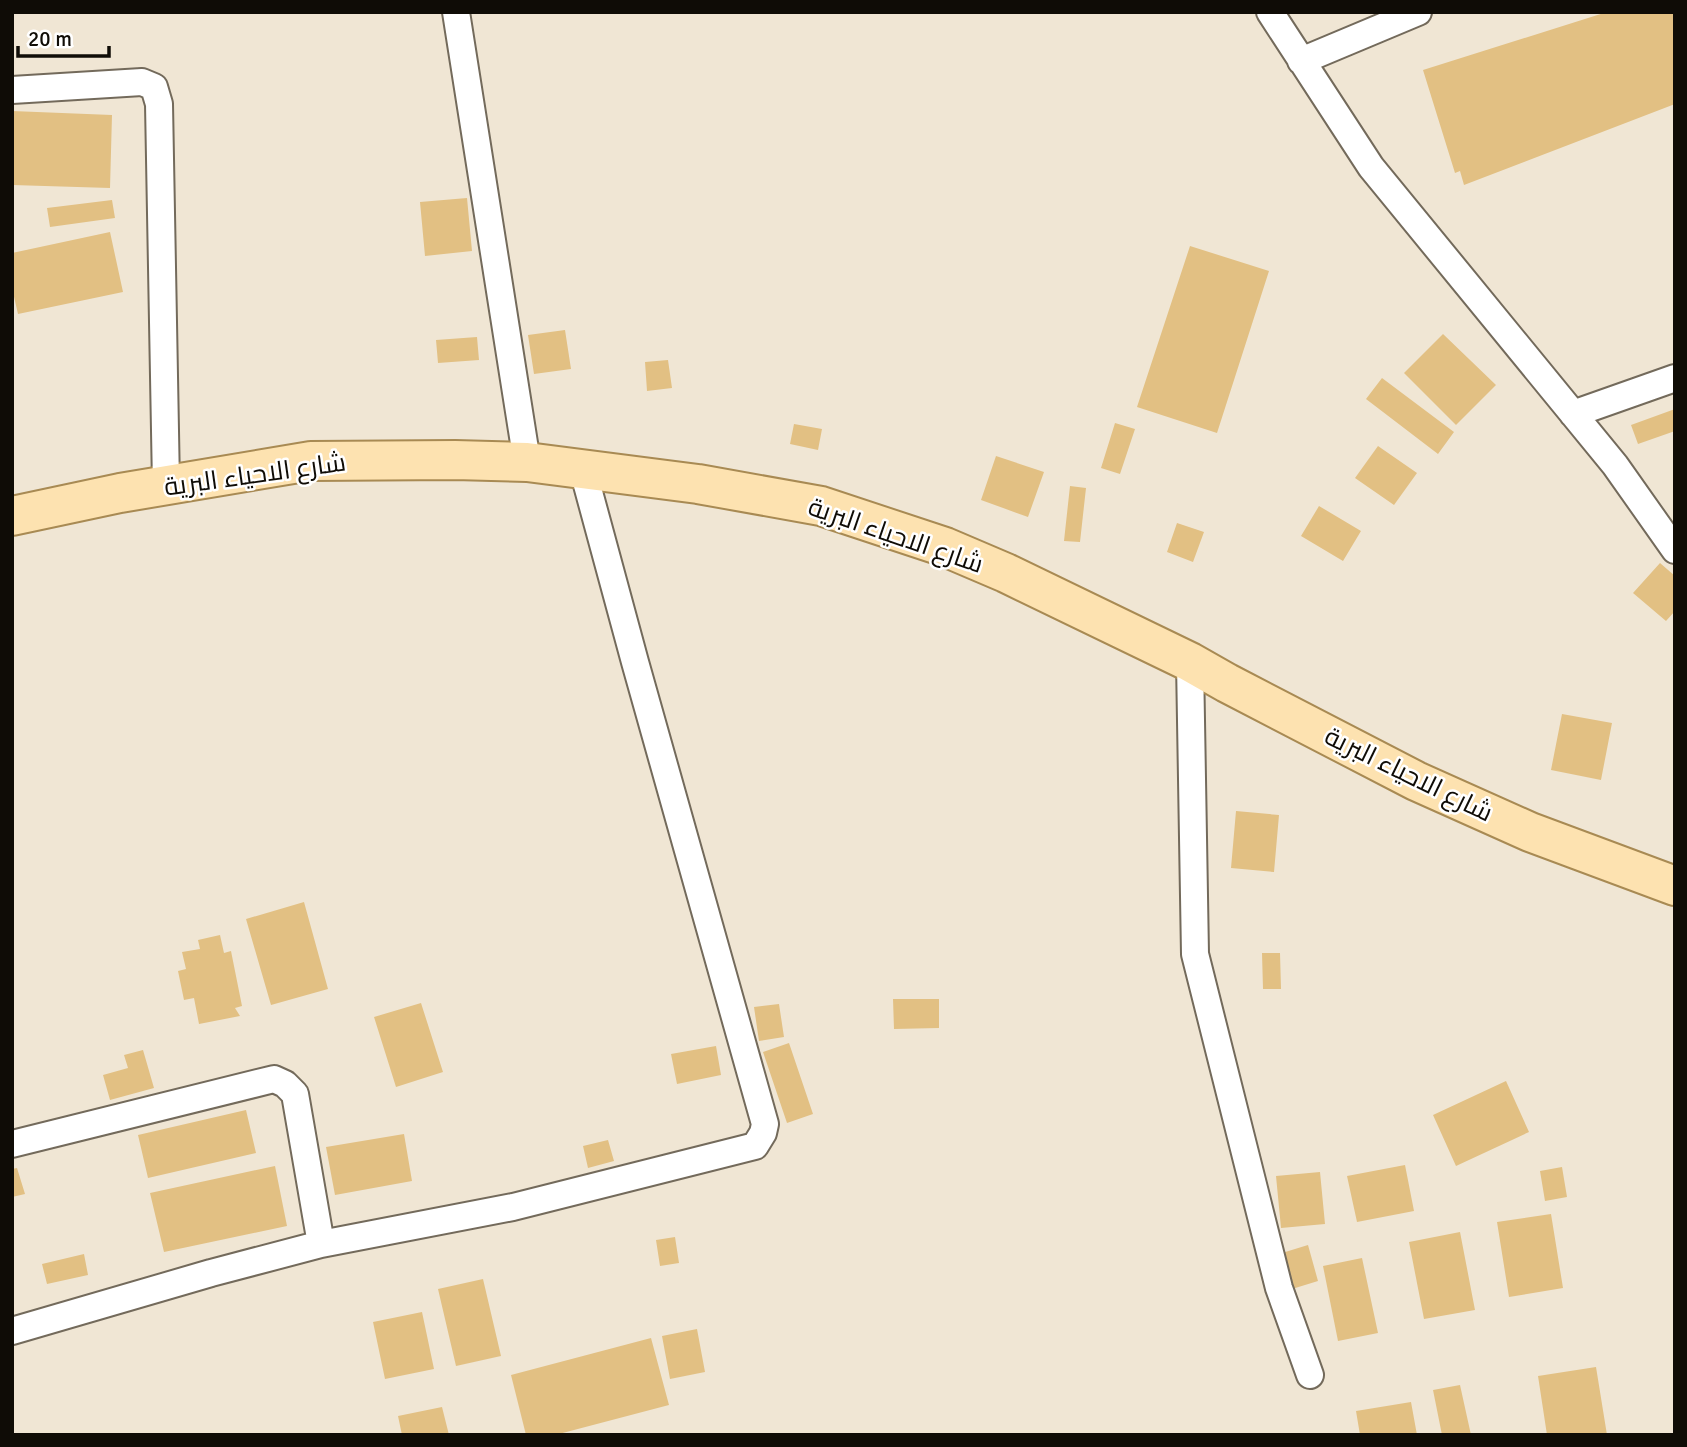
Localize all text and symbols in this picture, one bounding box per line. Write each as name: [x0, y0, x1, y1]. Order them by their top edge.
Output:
scale bar: [18, 14, 108, 58]
text: 20 m: [28, 26, 72, 52]
street label: شارع الاحياء البرية: [162, 446, 348, 504]
street label: شارع الاحياء البرية: [804, 491, 987, 581]
street label: شارع الاحياء البرية: [1319, 720, 1498, 829]

